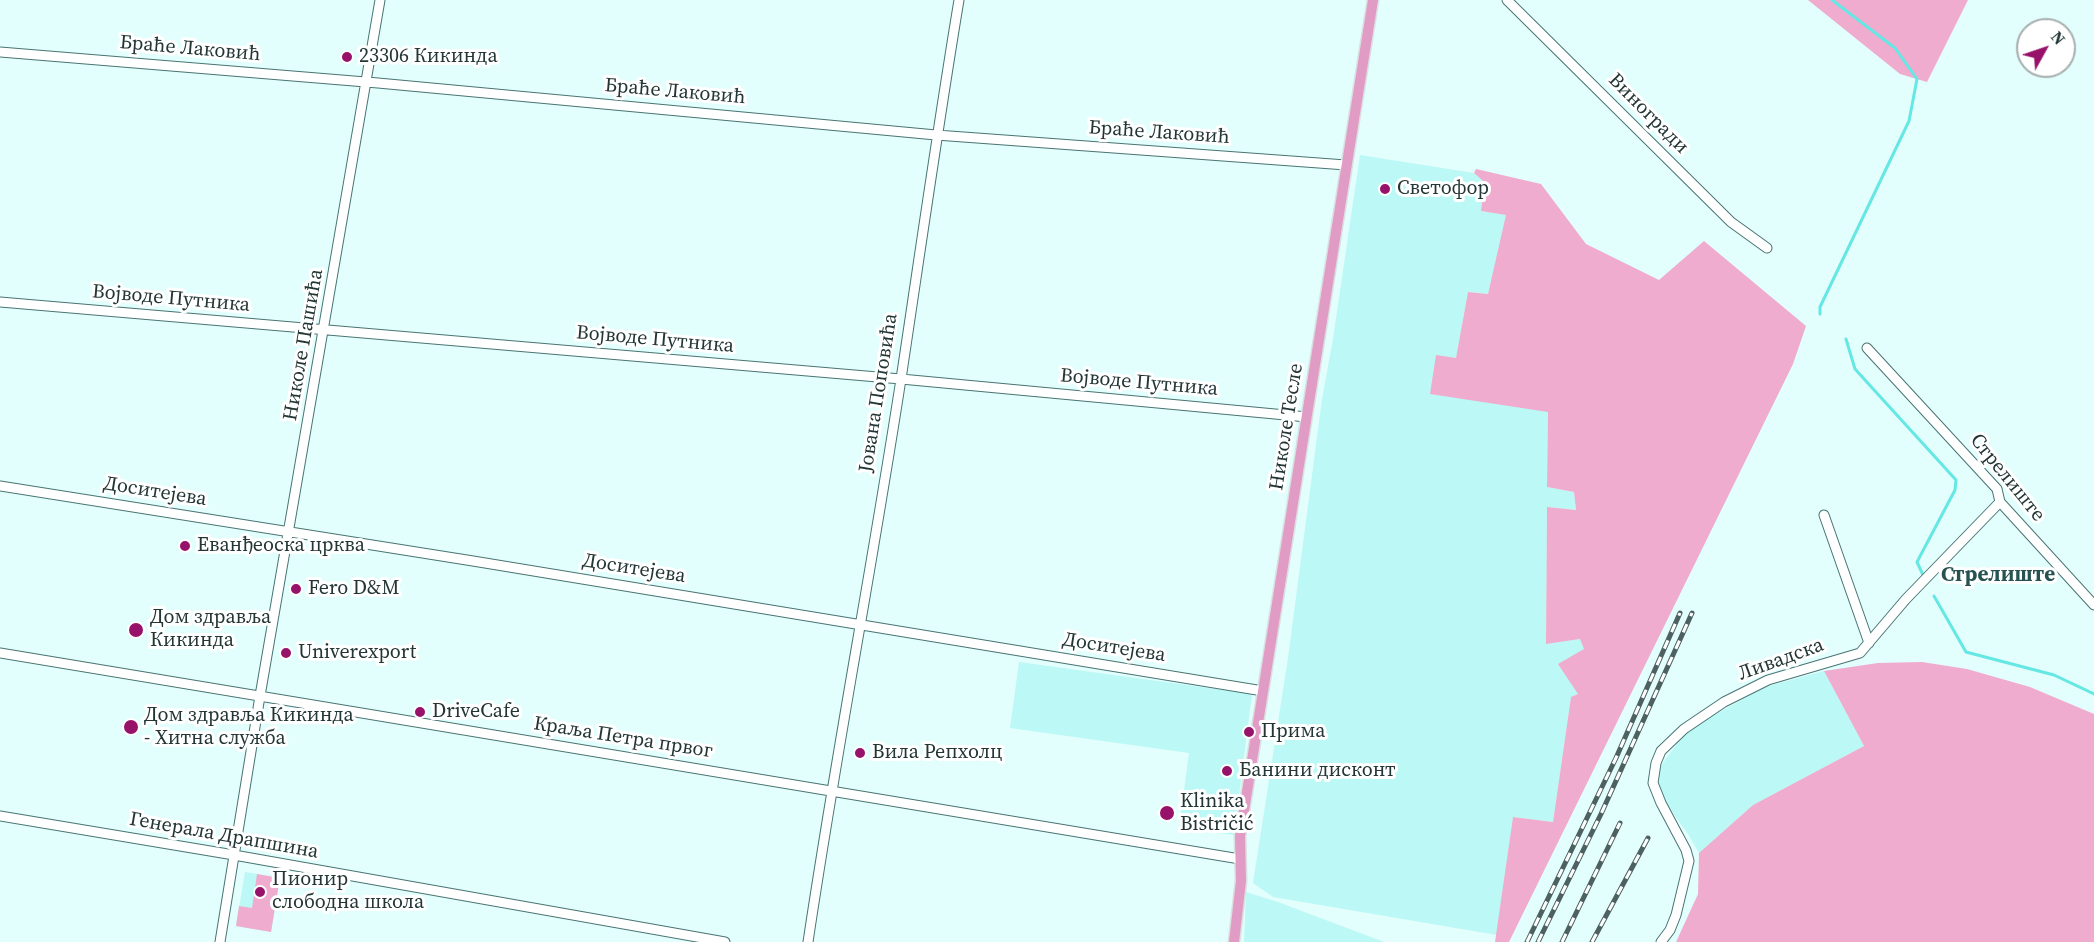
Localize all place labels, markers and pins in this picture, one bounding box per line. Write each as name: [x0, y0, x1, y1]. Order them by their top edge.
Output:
place label: 23306 Кикинда: [359, 45, 498, 69]
marker: 23306 Кикинда: [340, 50, 354, 64]
place label: Светофор: [1397, 177, 1489, 201]
marker: Светофор: [1378, 182, 1392, 196]
place label: Еванђеоска црква: [197, 534, 365, 558]
marker: Еванђеоска црква: [178, 539, 192, 553]
place label: Fero D&M: [308, 577, 399, 601]
marker: Fero D&M: [289, 582, 303, 596]
place label: Дом здравља Кикинда: [150, 606, 271, 653]
marker: Дом здравља Кикинда: [127, 621, 145, 639]
place label: Univerexport: [298, 641, 416, 665]
marker: Univerexport: [279, 646, 293, 660]
place label: DriveCafe: [432, 700, 520, 724]
place label: Дом здравља Кикинда - Хитна служба: [144, 704, 354, 751]
marker: DriveCafe: [413, 705, 427, 719]
marker: Дом здравља Кикинда - Хитна служба: [122, 718, 140, 736]
place label: Прима: [1261, 720, 1325, 744]
marker: Прима: [1242, 725, 1256, 739]
place label: Вила Репхолц: [872, 741, 1002, 765]
marker: Вила Репхолц: [853, 746, 867, 760]
place label: Банини дисконт: [1239, 759, 1396, 783]
marker: Банини дисконт: [1220, 764, 1234, 778]
place label: Klinika Bistričić: [1180, 790, 1254, 837]
marker: Klinika Bistričić: [1158, 804, 1176, 822]
place label: Пионир слободна школа: [272, 868, 424, 915]
marker: Пионир слободна школа: [253, 885, 267, 899]

